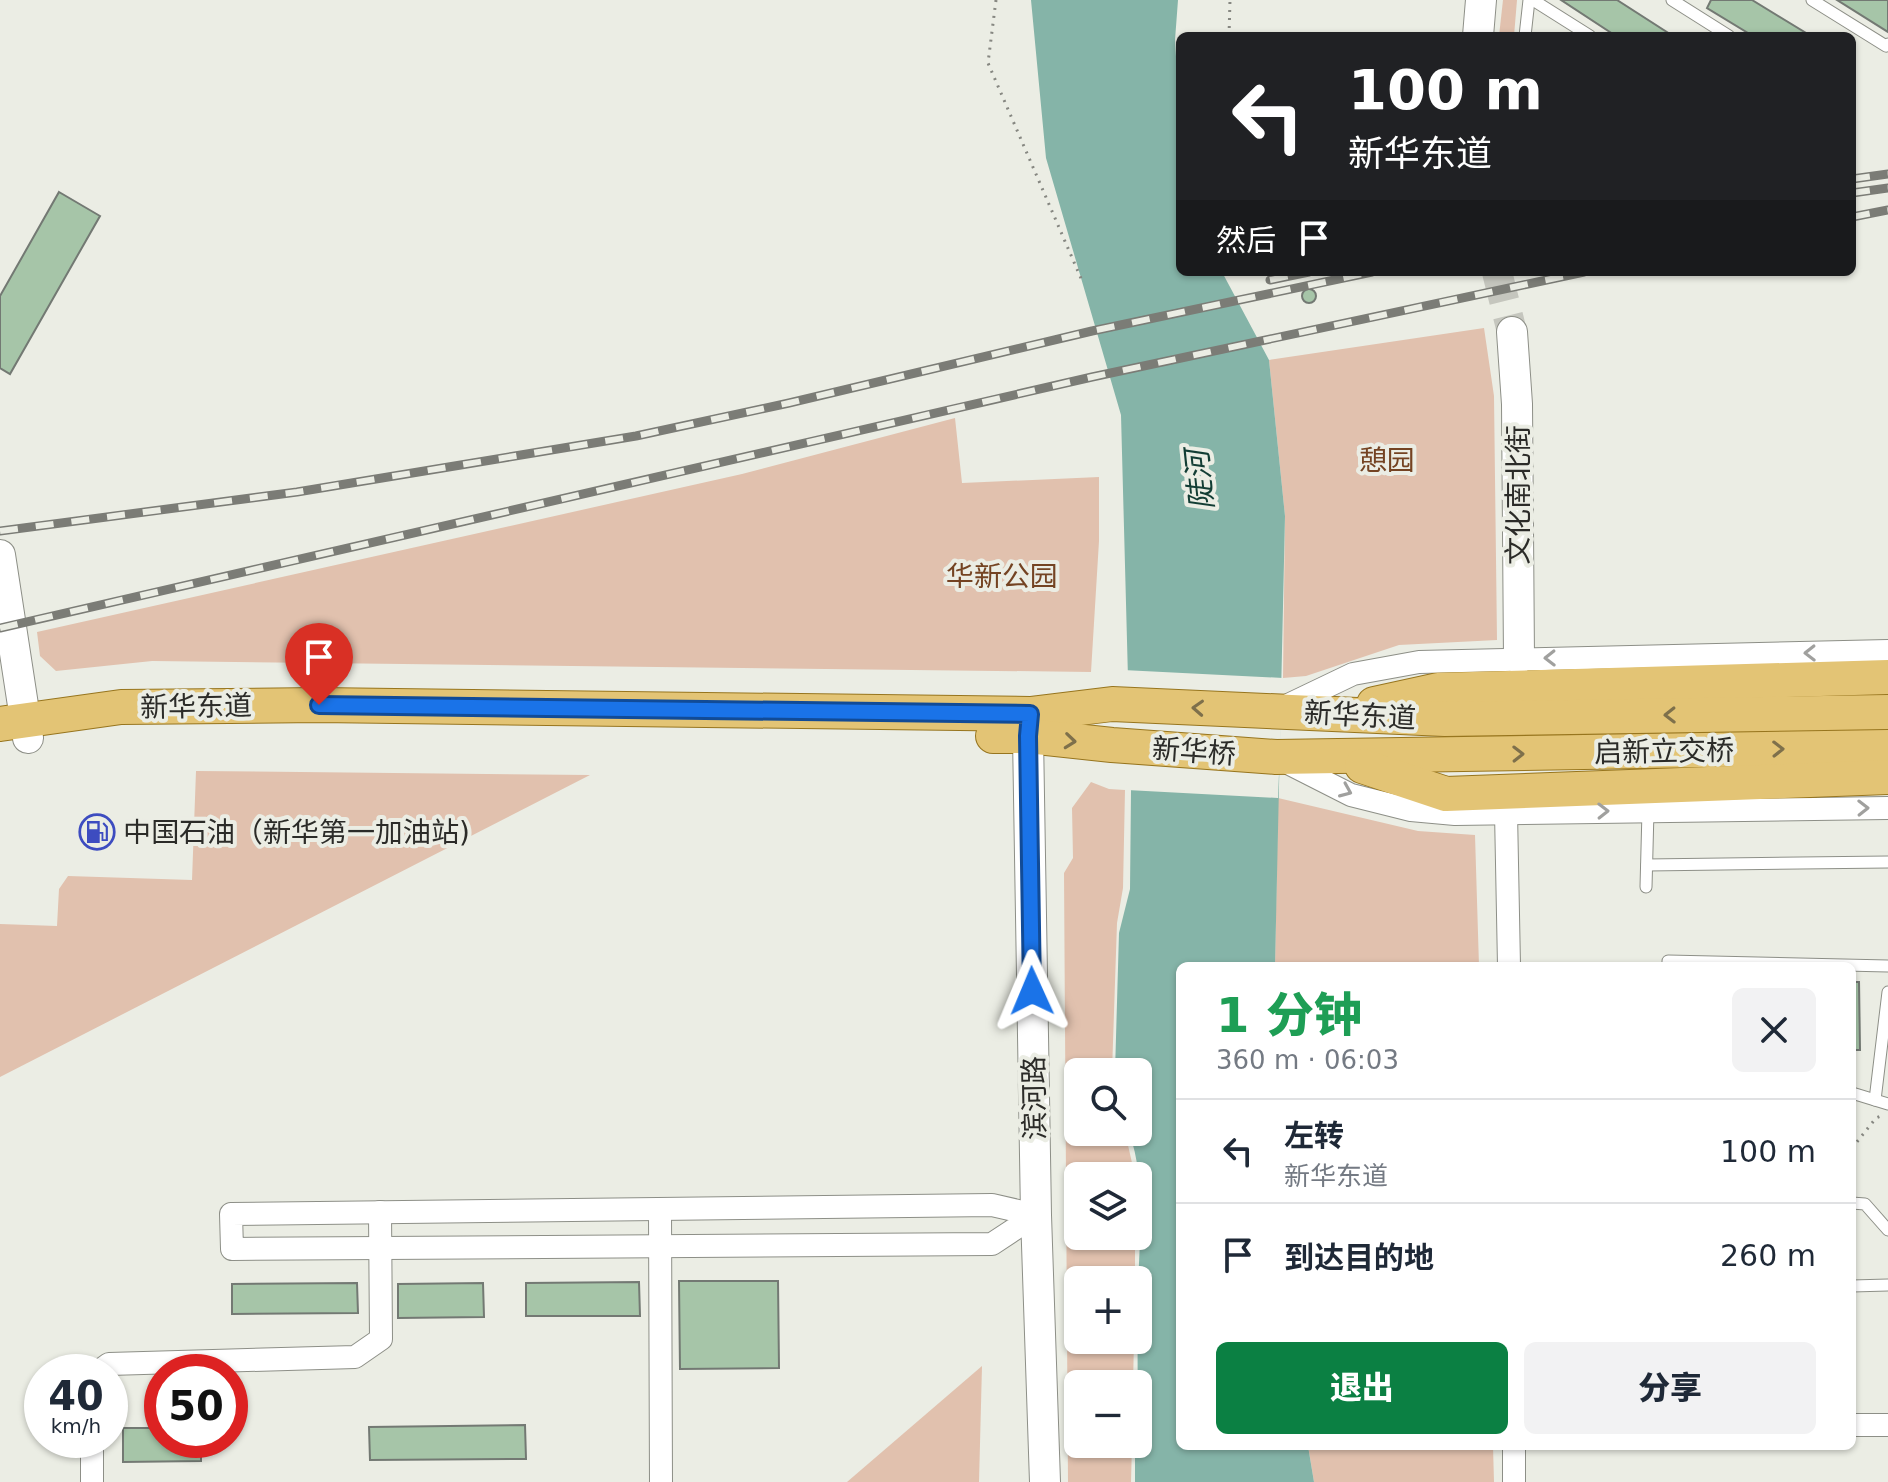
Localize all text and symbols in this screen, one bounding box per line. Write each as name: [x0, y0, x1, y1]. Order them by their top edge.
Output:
text: 100 m: [1348, 57, 1543, 122]
icon: left: [1216, 64, 1320, 168]
text: 新华东道: [1348, 133, 1492, 174]
icon: arrive: [1292, 216, 1336, 260]
text: 然后: [1216, 223, 1276, 258]
street label: 文化南北街: [1502, 425, 1535, 565]
water label: 陡河: [1178, 443, 1220, 512]
park label: 憩园: [1359, 444, 1415, 477]
park label: 华新公园: [946, 560, 1058, 593]
pin: [285, 623, 353, 705]
icon: arrive: [297, 635, 341, 679]
one-way arrow: [1803, 644, 1816, 662]
one-way arrow: [1543, 649, 1556, 667]
street label: 新华东道: [140, 689, 252, 724]
street label: 新华东道: [1303, 696, 1417, 735]
one-way arrow: [1191, 699, 1204, 716]
one-way arrow: [1663, 707, 1676, 724]
one-way arrow: [1064, 732, 1077, 749]
street label: 新华桥: [1151, 732, 1237, 771]
street label: 启新立交桥: [1594, 734, 1734, 769]
one-way arrow: [1772, 740, 1785, 757]
one-way arrow: [1512, 745, 1525, 762]
one-way arrow: [1338, 782, 1352, 798]
one-way arrow: [1857, 799, 1870, 817]
one-way arrow: [1597, 802, 1610, 820]
fuel station icon: 中国石油（新华第一加油站): [78, 813, 116, 851]
place label: 中国石油（新华第一加油站): [123, 816, 470, 849]
position arrow: [990, 949, 1074, 1033]
text: 1 分钟: [1216, 987, 1362, 1043]
button: close: [1732, 988, 1816, 1072]
text: 360 m · 06:03: [1216, 1045, 1399, 1075]
street label: 滨河路: [1017, 1056, 1052, 1140]
map controls: [1064, 1058, 1152, 1458]
button: search: [1064, 1058, 1152, 1146]
text: 左转: [1284, 1118, 1344, 1153]
icon: left: [1216, 1129, 1260, 1173]
text: 100 m: [1720, 1134, 1816, 1169]
text: 新华东道: [1284, 1161, 1388, 1191]
button: layers: [1064, 1162, 1152, 1250]
icon: arrive: [1216, 1233, 1260, 1277]
text: 260 m: [1720, 1238, 1816, 1273]
text: 到达目的地: [1284, 1240, 1434, 1275]
button: +: [1064, 1266, 1152, 1354]
button: 退出: [1216, 1342, 1508, 1434]
button: 分享: [1524, 1342, 1816, 1434]
speed limit sign: 50: [144, 1354, 248, 1458]
button: −: [1064, 1370, 1152, 1458]
text: 40: [48, 1373, 104, 1419]
text: km/h: [51, 1414, 101, 1438]

